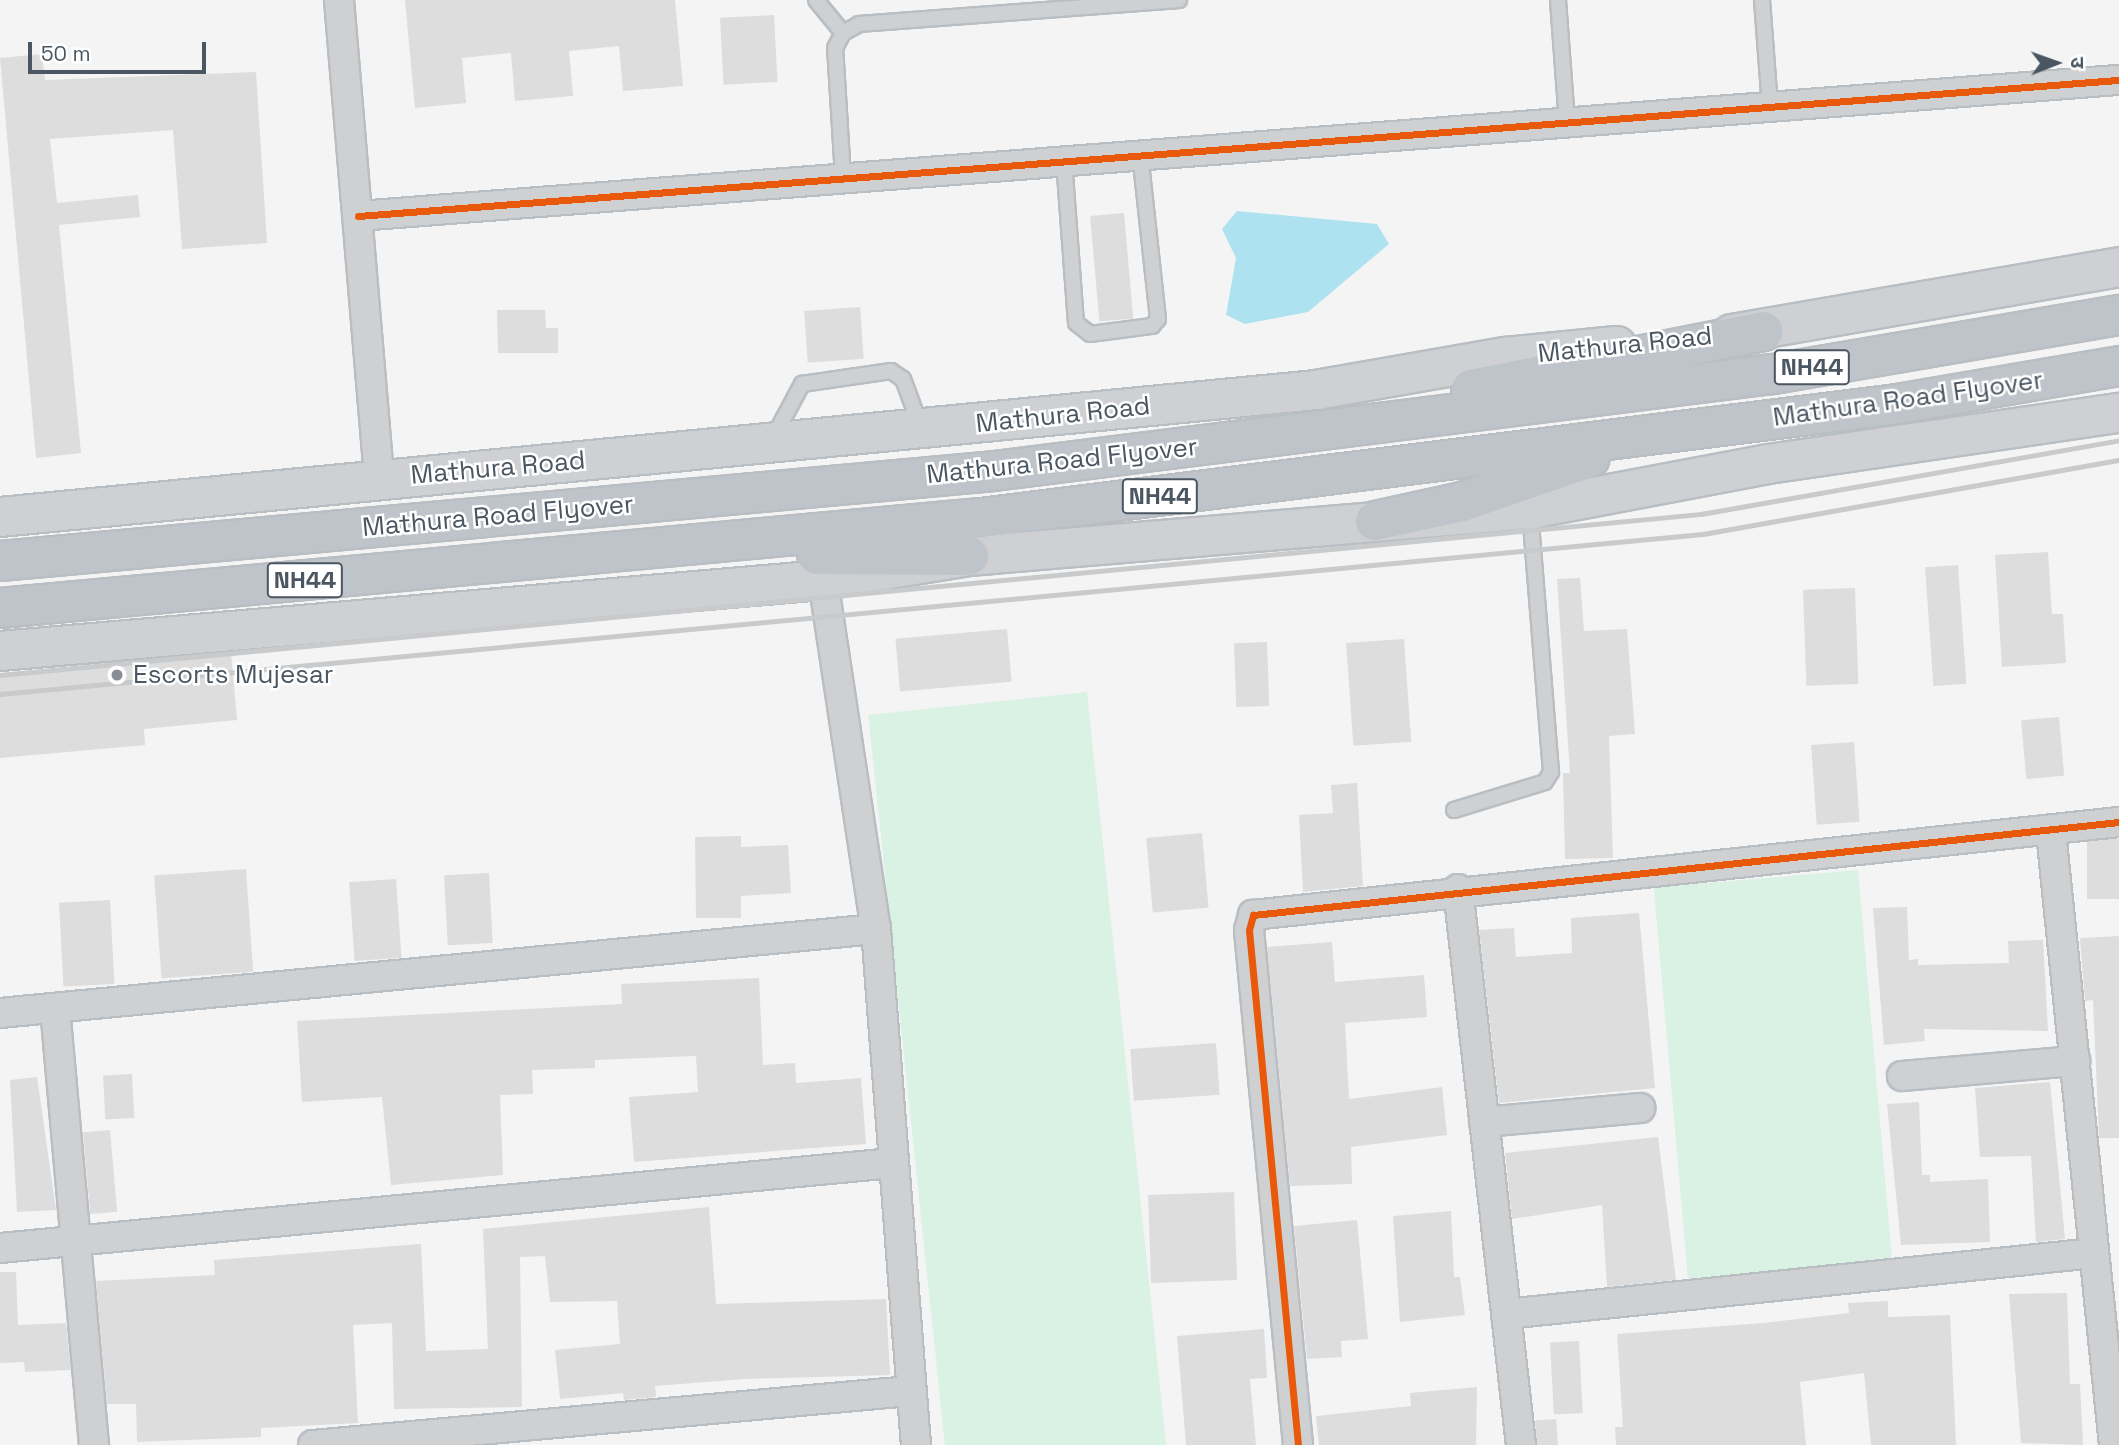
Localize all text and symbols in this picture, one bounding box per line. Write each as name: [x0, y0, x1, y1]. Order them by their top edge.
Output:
scale bar: [32, 28, 210, 72]
north arrow: [2021, 28, 2091, 98]
text: 50 m: [41, 40, 91, 67]
text: उ: [2065, 57, 2090, 68]
street label: Mathura Road: [1536, 320, 1714, 370]
road number: NH44: [1773, 346, 1850, 388]
street label: Mathura Road Flyover: [1771, 365, 2045, 433]
street label: Mathura Road: [974, 390, 1152, 440]
street label: Mathura Road Flyover: [925, 431, 1199, 491]
street label: Mathura Road: [409, 445, 587, 491]
road number: NH44: [1122, 476, 1198, 516]
street label: Mathura Road Flyover: [361, 489, 635, 543]
road number: NH44: [266, 560, 344, 600]
place label: Escorts Mujesar: [133, 659, 334, 691]
marker: Escorts Mujesar: [107, 665, 127, 685]

